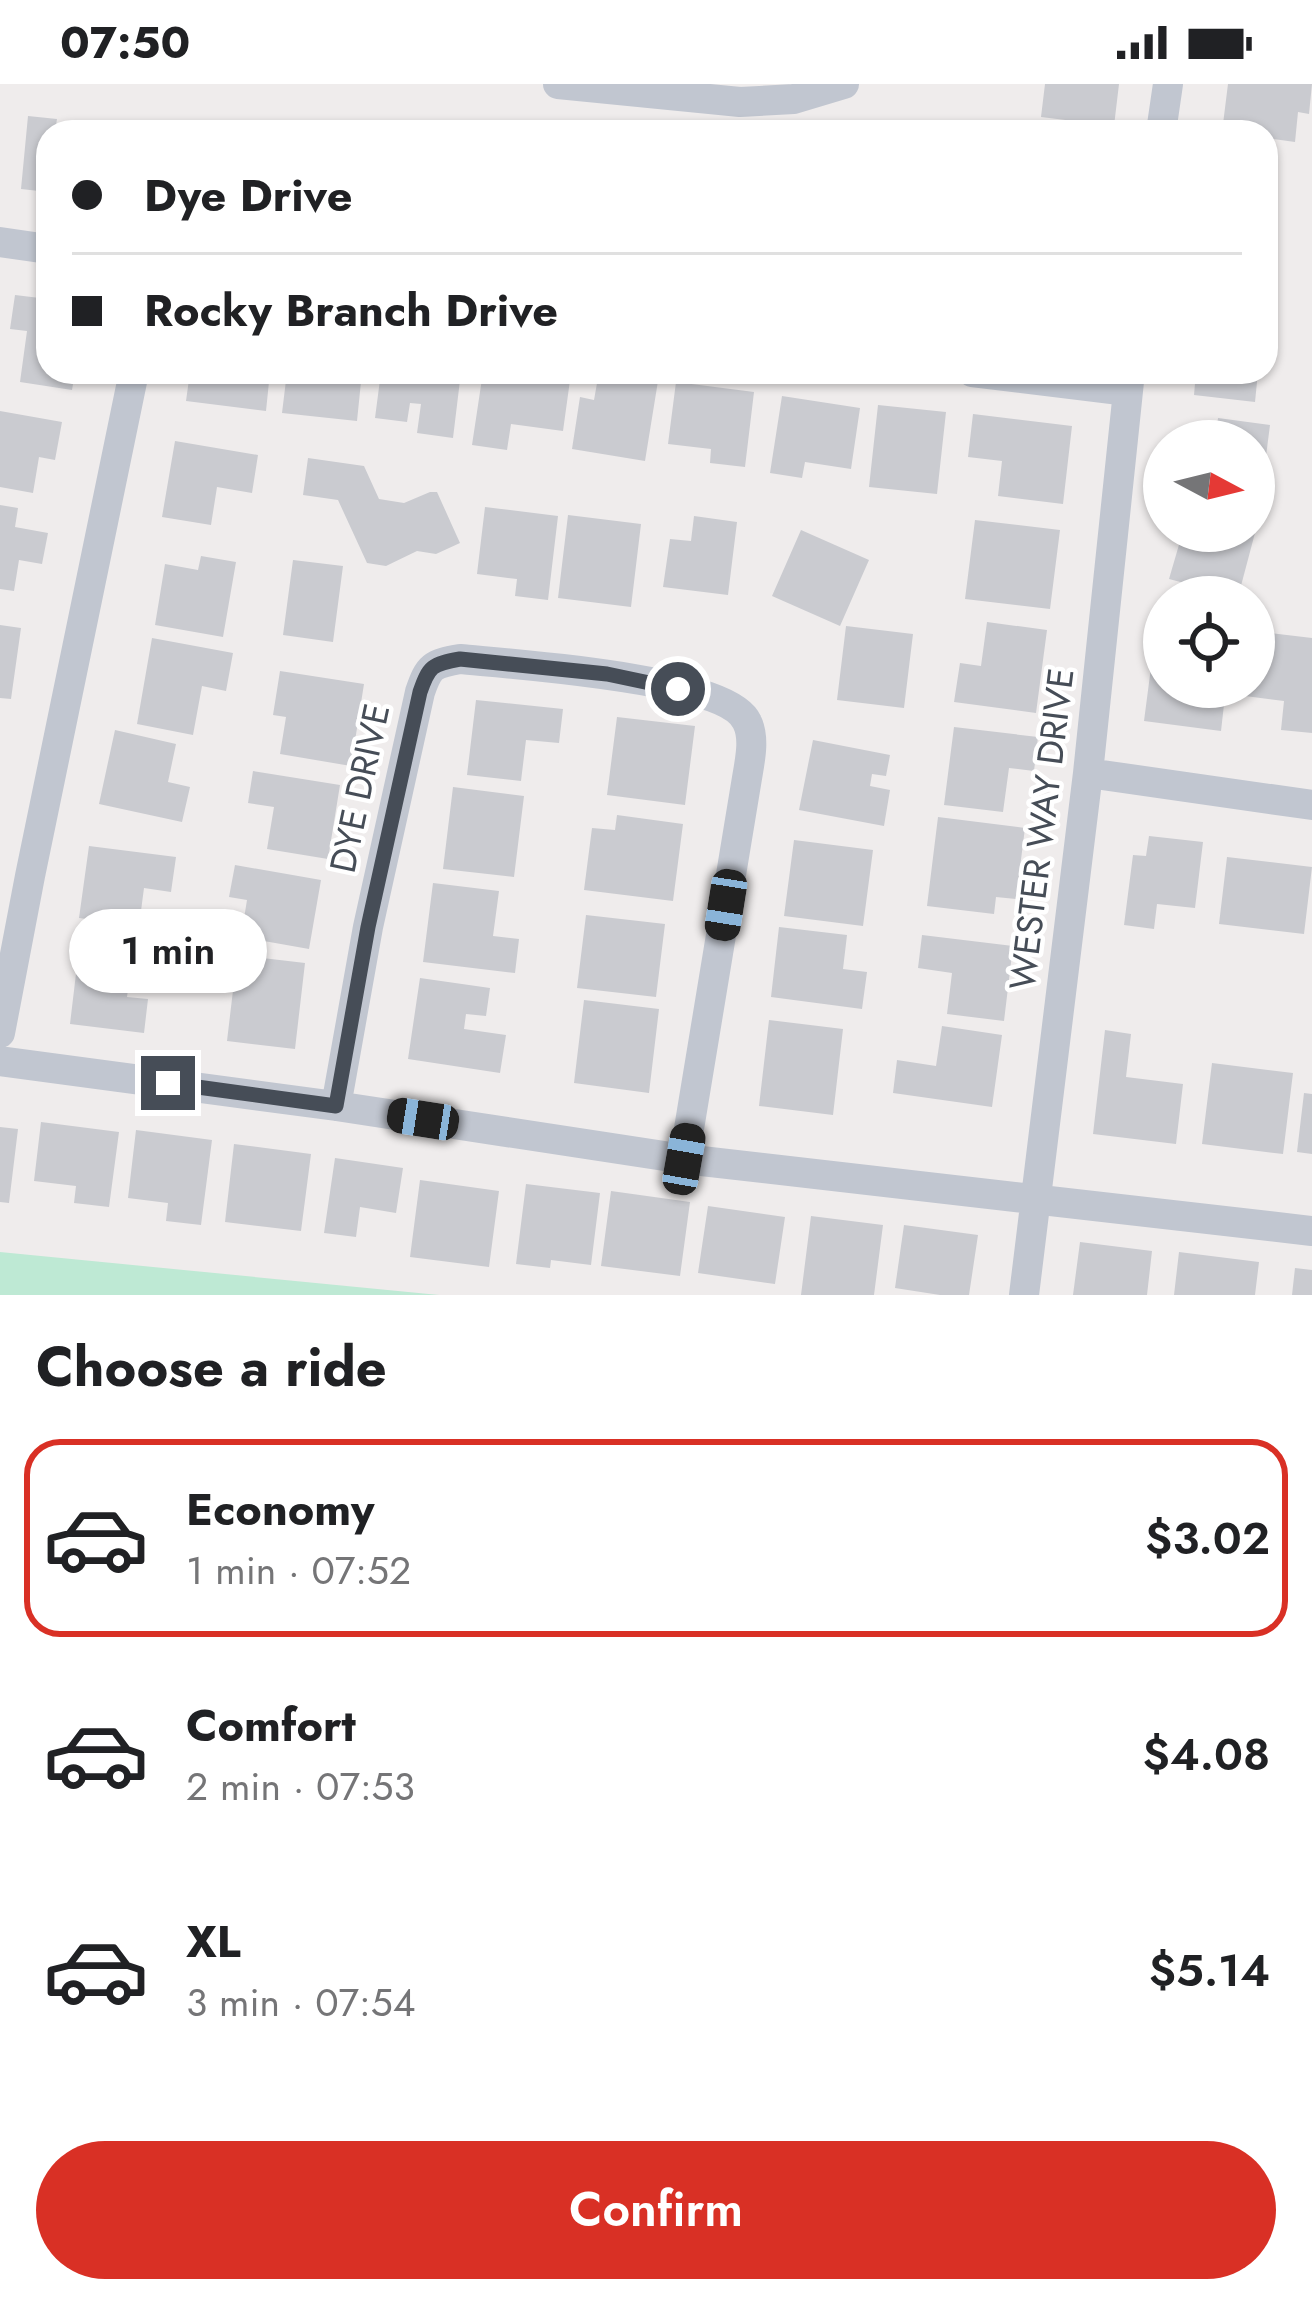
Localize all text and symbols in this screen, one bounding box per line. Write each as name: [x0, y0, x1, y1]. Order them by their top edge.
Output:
text: 07:50: [60, 10, 190, 75]
text: Dye Drive: [144, 163, 352, 228]
text: Rocky Branch Drive: [144, 278, 558, 343]
north arrow: [1143, 420, 1275, 552]
map controls: [1143, 420, 1275, 708]
button: locate: [1143, 576, 1275, 708]
route start: [651, 662, 705, 716]
street label: WESTER WAY DRIVE: [995, 665, 1087, 993]
street label: DYE DRIVE: [316, 699, 402, 877]
car: [703, 867, 749, 943]
callout: 1 min: [69, 909, 267, 993]
text: 1 min: [121, 922, 215, 979]
route end: [141, 1056, 195, 1110]
car: [385, 1096, 461, 1142]
car: [660, 1120, 708, 1198]
text: Choose a ride: [36, 1328, 387, 1406]
text: Economy: [186, 1477, 374, 1542]
icon: car: [42, 1484, 150, 1592]
text: $3.02: [1145, 1506, 1270, 1571]
text: 1 min · 07:52: [186, 1542, 411, 1599]
text: Comfort: [186, 1693, 356, 1758]
icon: car: [42, 1700, 150, 1808]
text: $4.08: [1143, 1722, 1270, 1787]
text: 2 min · 07:53: [186, 1758, 415, 1815]
text: XL: [186, 1909, 241, 1974]
icon: car: [42, 1916, 150, 2024]
text: $5.14: [1149, 1938, 1270, 2003]
text: 3 min · 07:54: [186, 1974, 415, 2031]
button: Confirm: [36, 2141, 1276, 2279]

